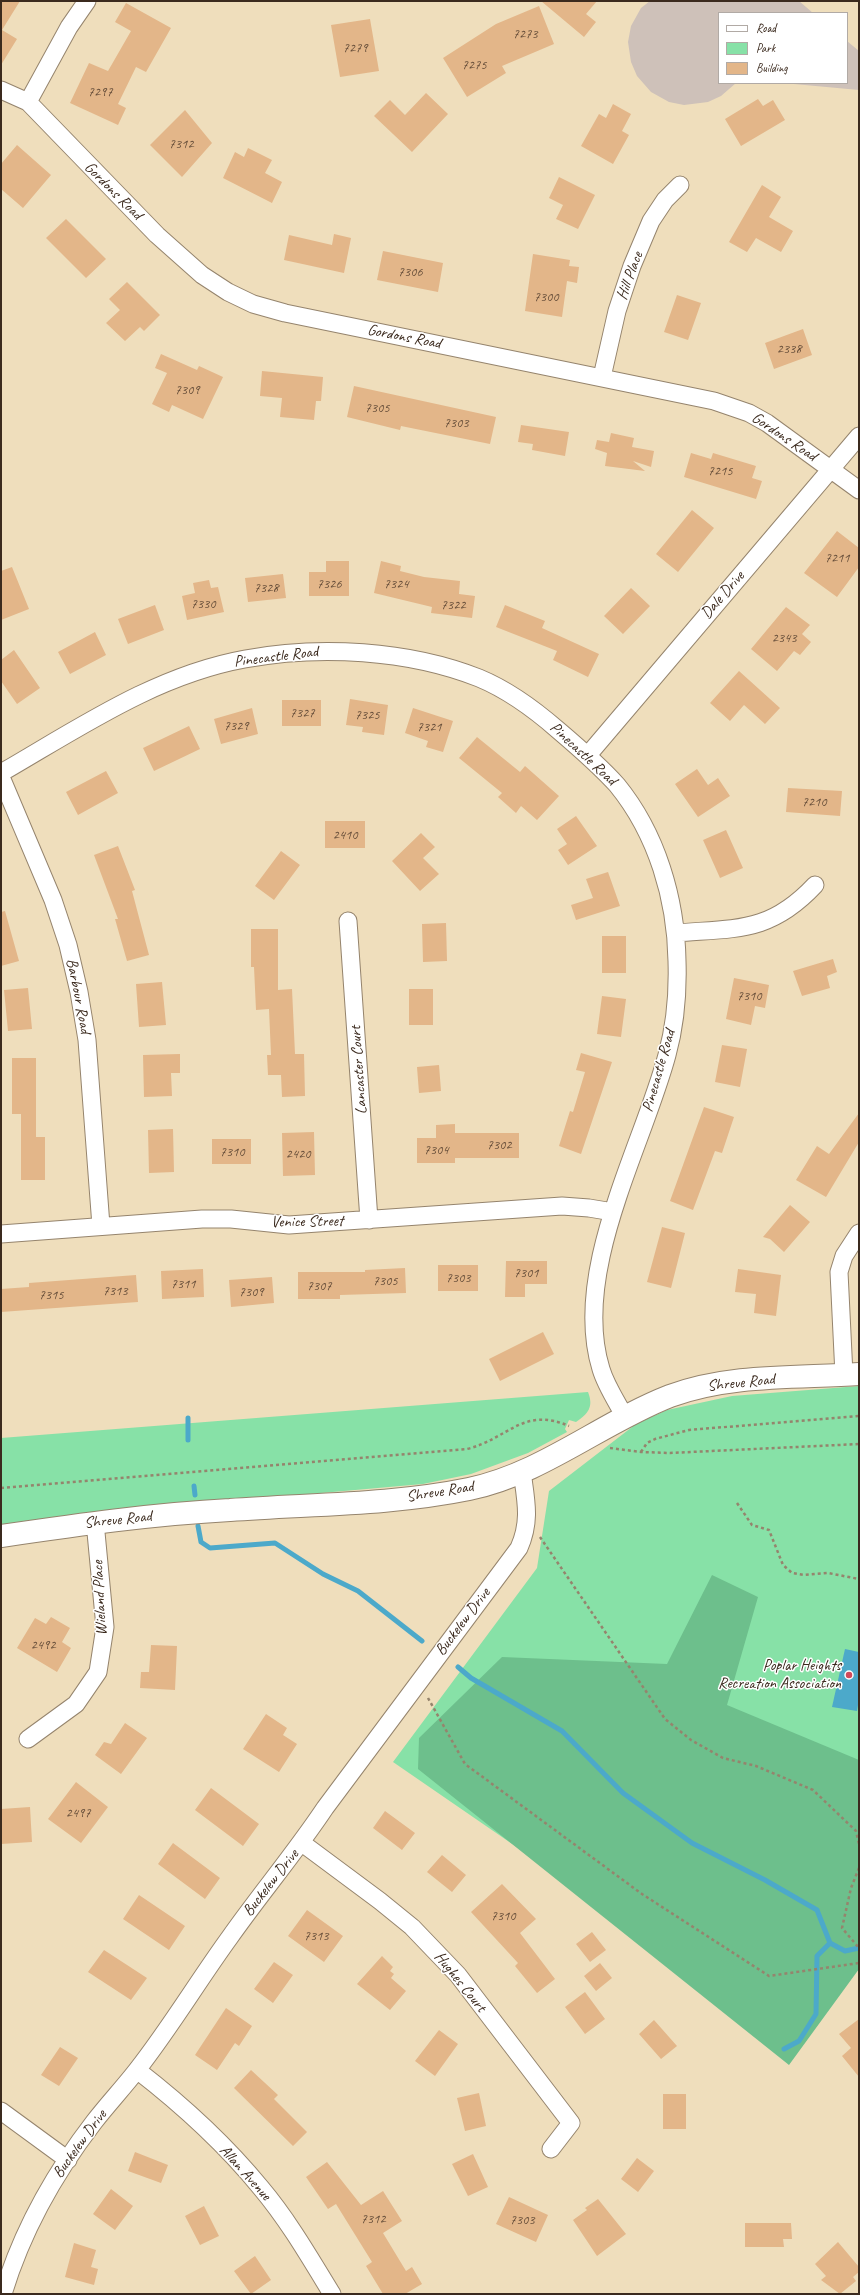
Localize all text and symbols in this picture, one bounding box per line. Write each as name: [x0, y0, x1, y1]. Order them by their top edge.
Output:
legend: [718, 12, 848, 84]
text: Road: [756, 20, 776, 36]
house number: 7273: [512, 26, 538, 42]
house number: 7279: [342, 40, 368, 56]
text: Park: [756, 40, 775, 56]
house number: 7275: [461, 57, 487, 73]
text: Building: [756, 60, 788, 76]
house number: 7297: [87, 84, 113, 100]
house number: 7312: [168, 136, 194, 152]
street label: Gordons Road: [80, 158, 146, 224]
street label: Hill Place: [613, 249, 647, 303]
house number: 7306: [397, 264, 423, 280]
house number: 7300: [533, 289, 559, 305]
street label: Gordons Road: [366, 320, 442, 354]
house number: 2338: [776, 341, 802, 357]
house number: 7309: [174, 382, 200, 398]
house number: 7305: [364, 400, 390, 416]
street label: Gordons Road: [748, 408, 820, 466]
house number: 7303: [443, 415, 469, 431]
house number: 7215: [707, 463, 733, 479]
house number: 7211: [824, 550, 850, 566]
street label: Dale Drive: [697, 567, 749, 623]
house number: 7326: [316, 576, 342, 592]
house number: 7324: [383, 576, 409, 592]
house number: 7328: [253, 580, 279, 596]
house number: 7330: [190, 596, 216, 612]
house number: 7322: [440, 597, 466, 613]
house number: 2343: [771, 630, 797, 646]
street label: Pinecastle Road: [233, 642, 319, 672]
house number: 7327: [289, 705, 315, 721]
house number: 7325: [354, 707, 380, 723]
house number: 7329: [223, 718, 249, 734]
street label: Pinecastle Road: [546, 718, 620, 790]
house number: 7321: [416, 719, 442, 735]
house number: 7210: [801, 794, 827, 810]
house number: 2410: [332, 827, 358, 843]
street label: Barbour Road: [61, 957, 95, 1035]
house number: 7310: [736, 988, 762, 1004]
street label: Lancaster Court: [346, 1025, 372, 1115]
street label: Pinecastle Road: [638, 1028, 680, 1114]
house number: 7302: [486, 1137, 512, 1153]
house number: 7304: [423, 1142, 449, 1158]
house number: 7310: [219, 1144, 245, 1160]
house number: 2420: [285, 1146, 311, 1162]
street label: Venice Street: [271, 1212, 343, 1232]
house number: 7301: [513, 1265, 539, 1281]
house number: 7303: [445, 1270, 471, 1286]
house number: 7305: [372, 1273, 398, 1289]
house number: 7311: [170, 1276, 196, 1292]
house number: 7307: [306, 1278, 332, 1294]
house number: 7313: [102, 1283, 128, 1299]
house number: 7309: [238, 1284, 264, 1300]
house number: 7315: [38, 1287, 64, 1303]
street label: Shreve Road: [706, 1370, 776, 1396]
street label: Shreve Road: [405, 1477, 475, 1507]
street label: Shreve Road: [83, 1507, 153, 1533]
street label: Wieland Place: [88, 1560, 112, 1636]
street label: Buckelew Drive: [431, 1584, 495, 1660]
house number: 2492: [30, 1637, 56, 1653]
place label: Poplar Heights Recreation Association: [718, 1656, 841, 1694]
marker: Poplar Heights Recreation Association: [844, 1670, 854, 1680]
house number: 2497: [65, 1805, 91, 1821]
street label: Buckelew Drive: [239, 1846, 303, 1920]
house number: 7310: [490, 1908, 516, 1924]
house number: 7313: [303, 1928, 329, 1944]
street label: Hughes Court: [430, 1948, 490, 2016]
street label: Buckelew Drive: [49, 2106, 111, 2182]
street label: Allan Avenue: [215, 2141, 275, 2205]
house number: 7312: [360, 2211, 386, 2227]
house number: 7303: [509, 2212, 535, 2228]

